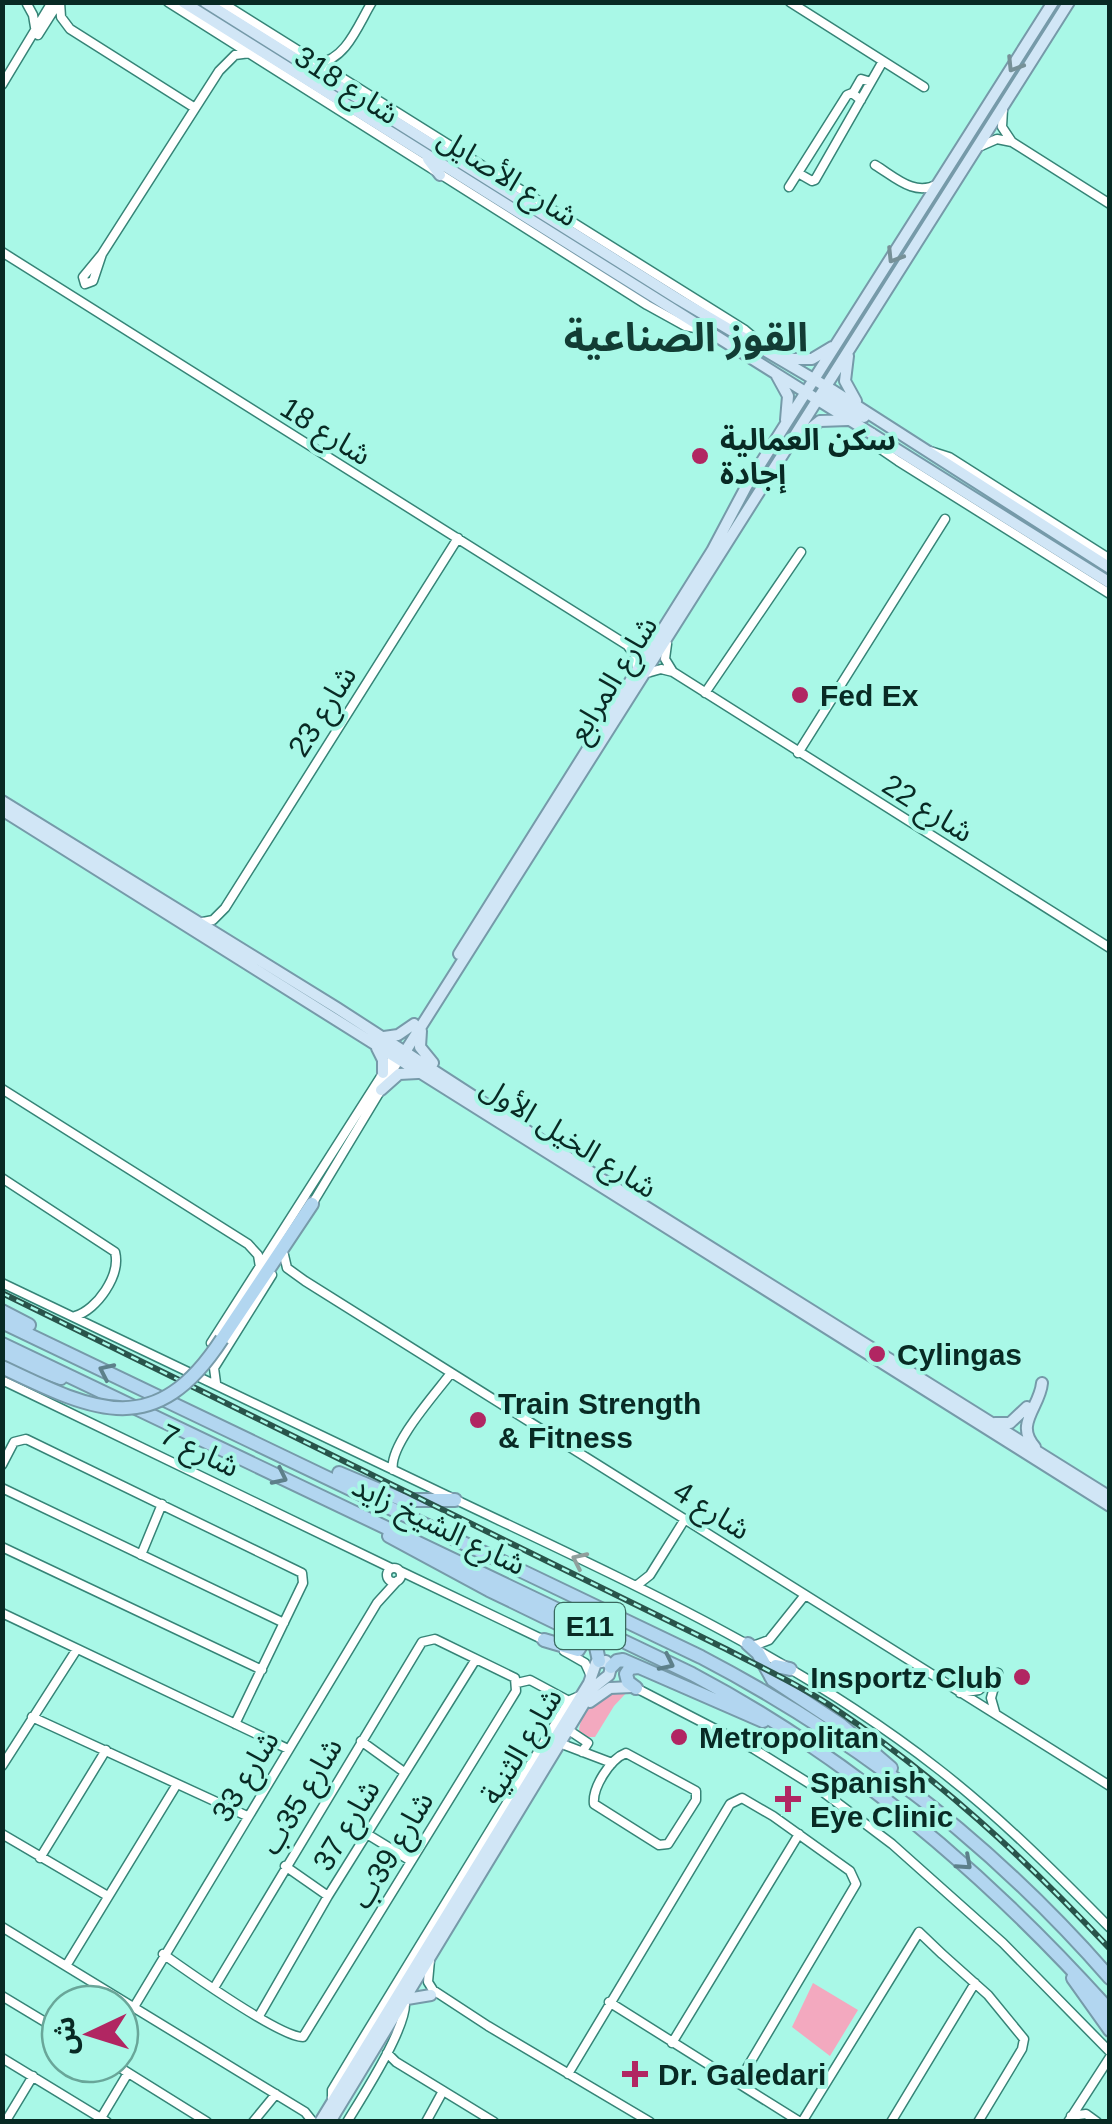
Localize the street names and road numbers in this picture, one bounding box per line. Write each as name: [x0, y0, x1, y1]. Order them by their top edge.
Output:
street label: شارع 318: [286, 39, 405, 136]
street label: شارع الأصايل: [429, 121, 584, 238]
street label: شارع 18: [272, 390, 377, 477]
street label: شارع المرابع: [561, 610, 669, 751]
street label: شارع 23: [281, 660, 368, 765]
street label: شارع 22: [874, 767, 979, 854]
street label: شارع الخيل الأول: [472, 1070, 663, 1209]
street label: شارع 7: [153, 1417, 245, 1489]
street label: شارع الشيخ زايد: [344, 1469, 531, 1587]
street label: شارع 4: [665, 1474, 756, 1551]
road number: E11: [555, 1603, 625, 1649]
street label: شارع الثنية: [474, 1682, 574, 1813]
street label: شارع 33: [205, 1725, 290, 1831]
street label: شارع 35ب: [253, 1732, 354, 1863]
street label: شارع 37: [306, 1774, 391, 1880]
street label: شارع 39ب: [344, 1786, 445, 1917]

